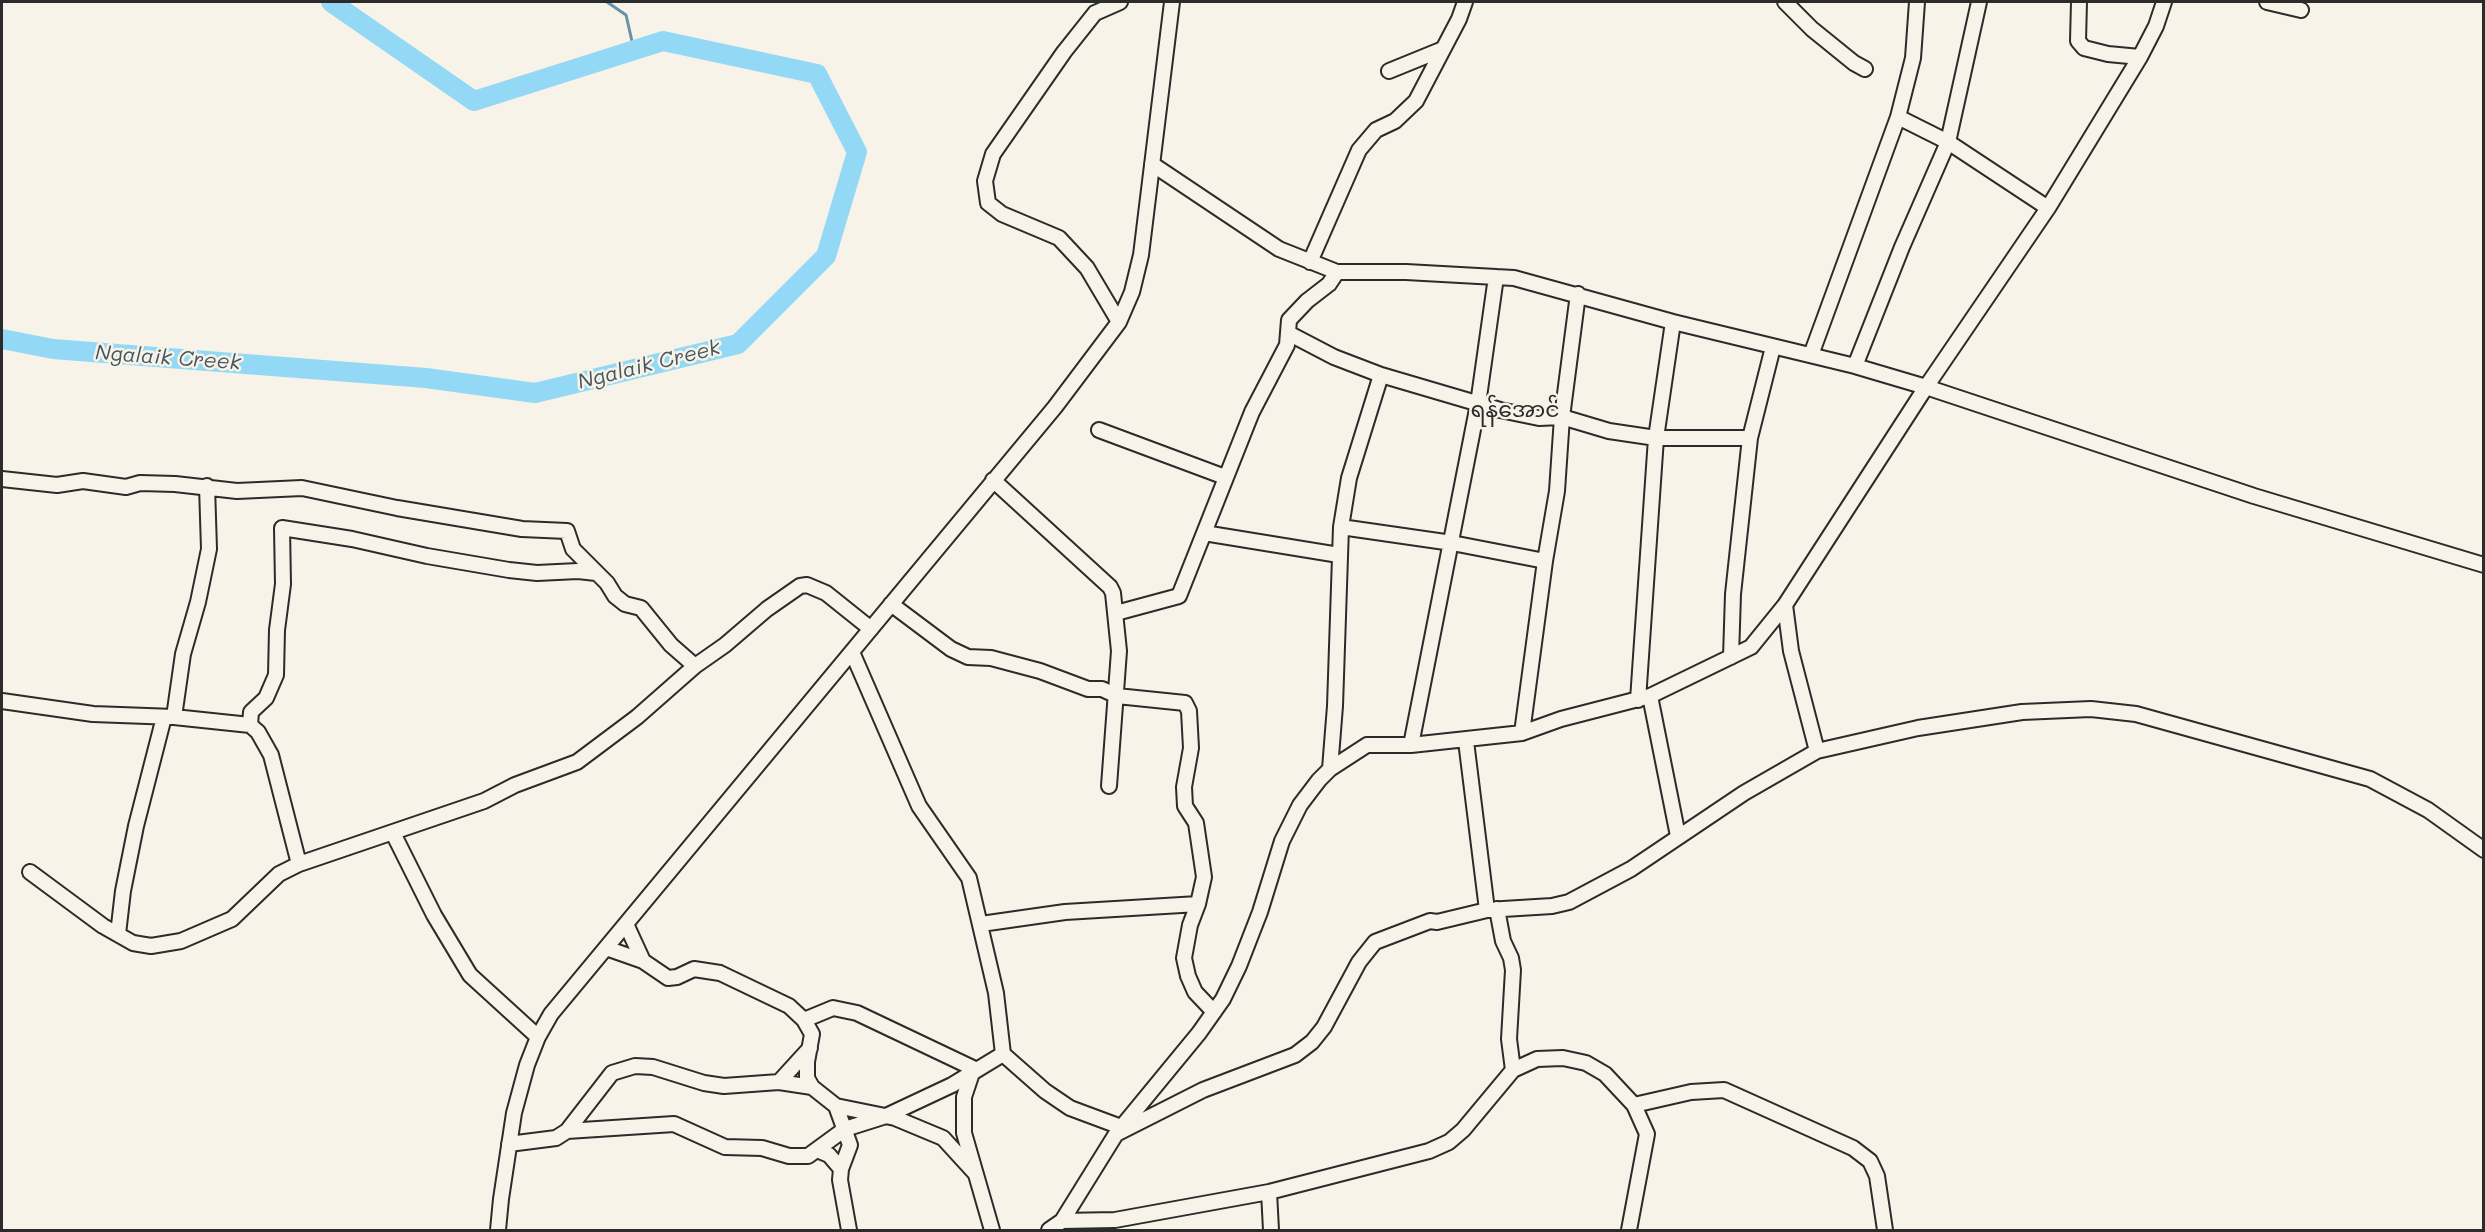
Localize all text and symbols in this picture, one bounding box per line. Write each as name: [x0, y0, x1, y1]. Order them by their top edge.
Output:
water label: Ngalaik Creek: [575, 335, 723, 395]
water label: Ngalaik Creek: [94, 340, 242, 376]
district label: ရန်အောင်: [1470, 397, 1560, 423]

